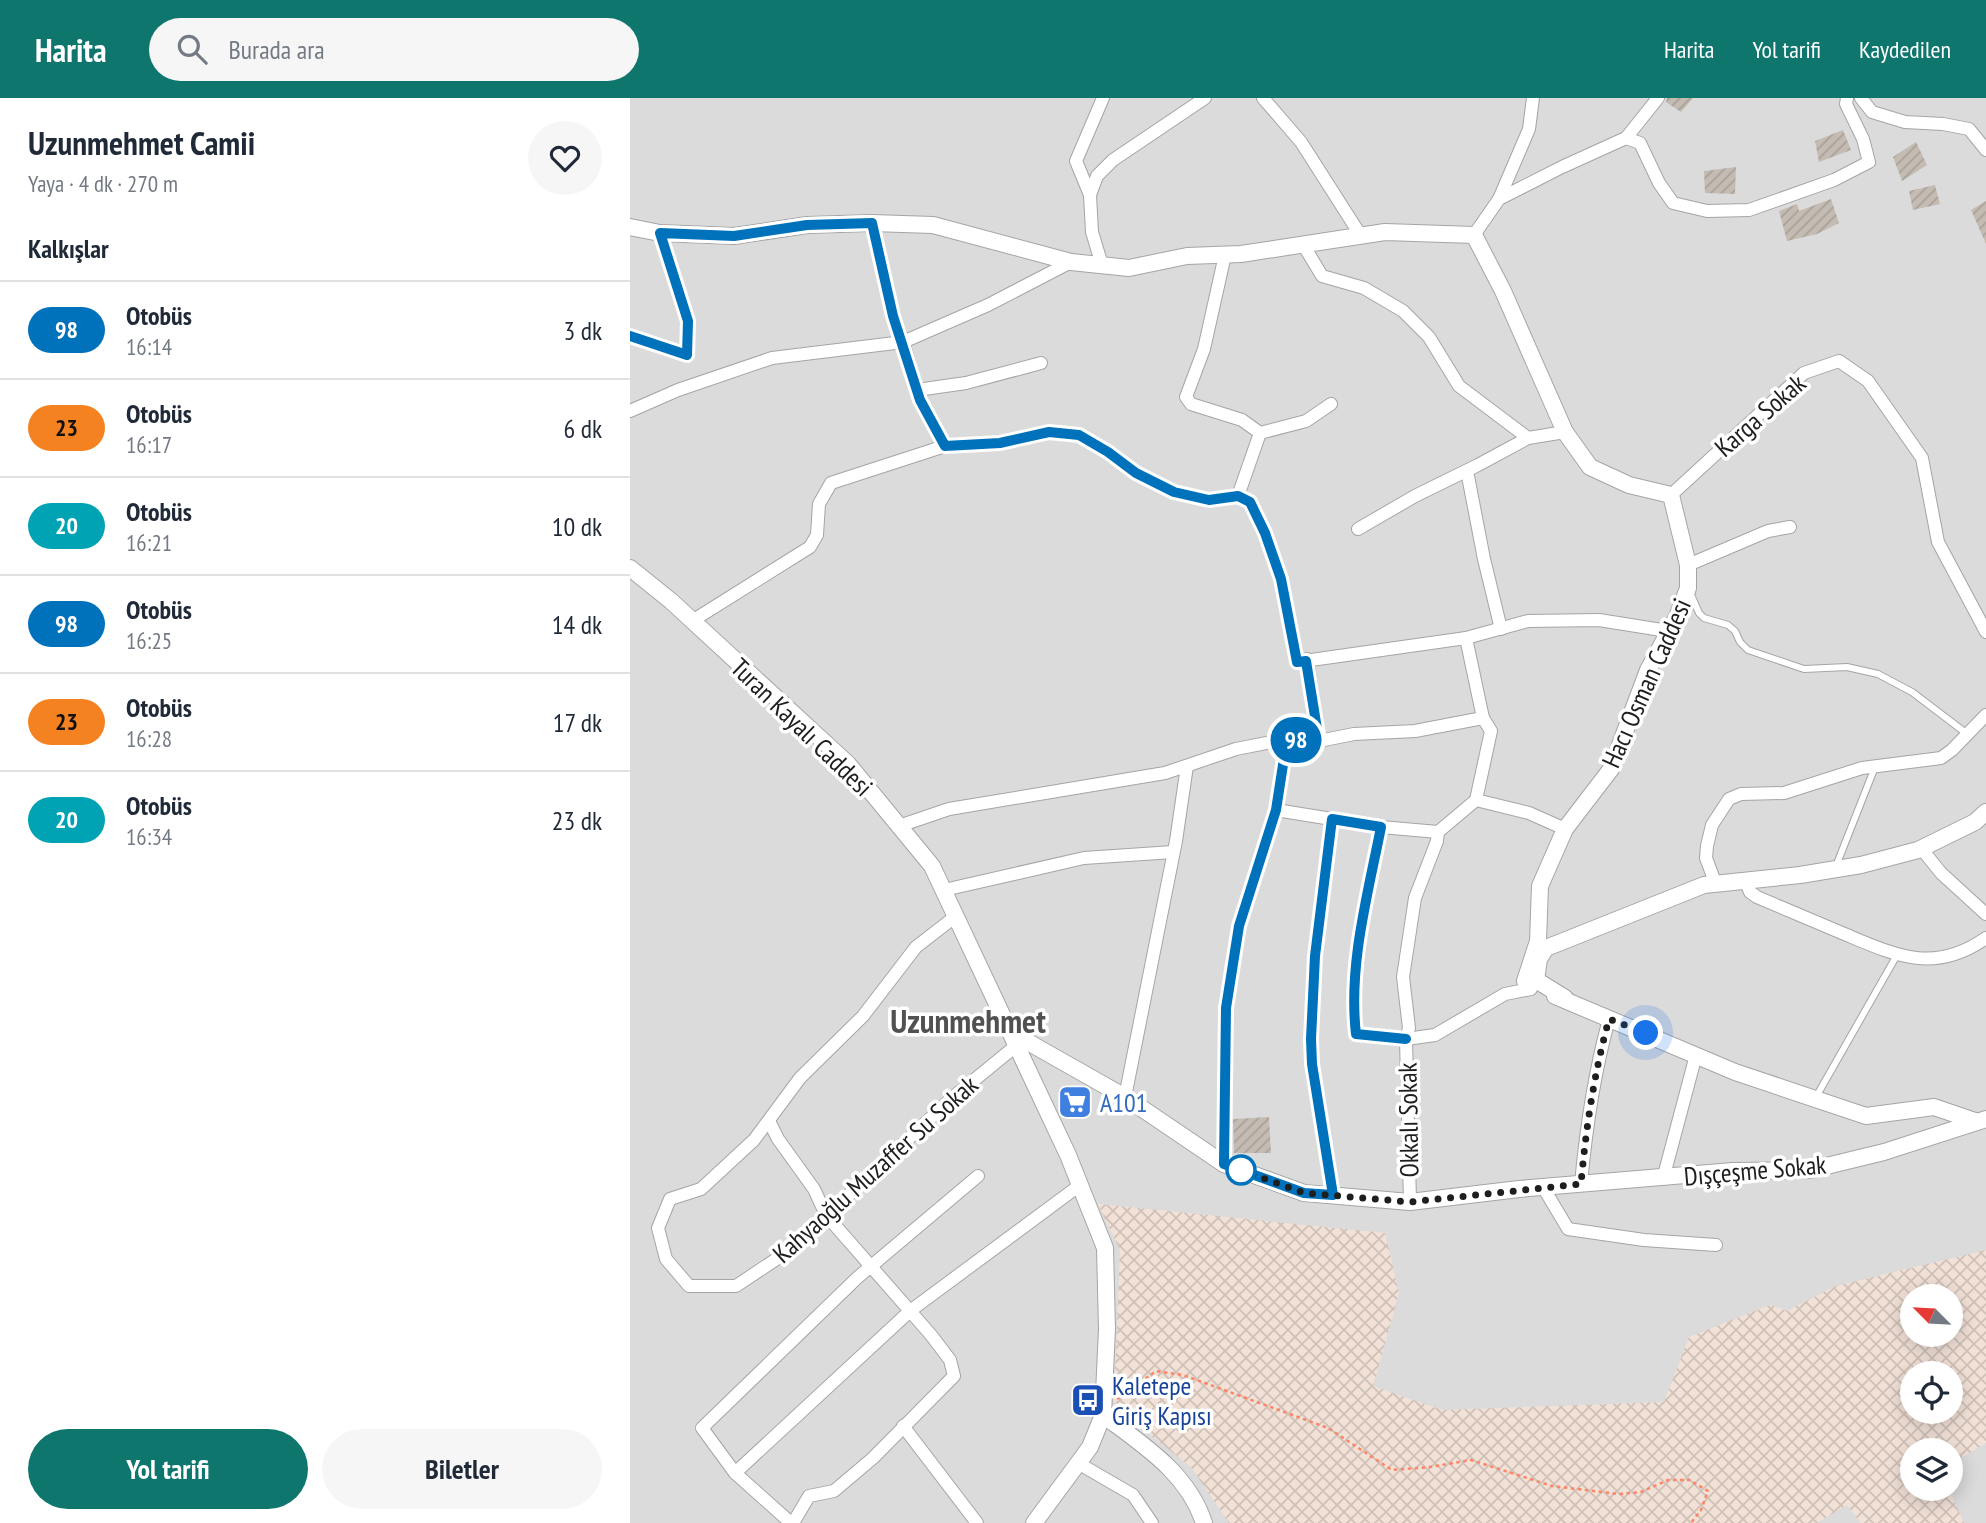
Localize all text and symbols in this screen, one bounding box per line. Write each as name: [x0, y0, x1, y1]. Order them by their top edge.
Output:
search box: [149, 18, 639, 81]
text: Harita: [35, 28, 107, 71]
icon: search: [173, 30, 211, 68]
text: Burada ara: [229, 33, 325, 66]
text: Harita: [1664, 34, 1714, 65]
text: Yol tarifi: [1752, 34, 1821, 65]
text: Kaydedilen: [1859, 34, 1951, 65]
text: Uzunmehmet Camii: [28, 121, 255, 164]
button: heart: [528, 121, 602, 195]
text: Yaya · 4 dk · 270 m: [28, 169, 178, 198]
text: Kalkışlar: [28, 232, 109, 265]
text: Otobüs: [126, 299, 192, 332]
text: 98: [55, 314, 78, 345]
text: 3 dk: [563, 314, 602, 347]
text: 16:14: [126, 332, 172, 361]
street label: Karga Sokak: [1708, 366, 1812, 464]
text: Otobüs: [126, 397, 192, 430]
text: 23: [55, 412, 78, 443]
text: 6 dk: [563, 412, 602, 445]
text: 16:17: [126, 430, 172, 459]
text: Otobüs: [126, 495, 192, 528]
text: 20: [55, 510, 78, 541]
text: 10 dk: [552, 510, 602, 543]
text: 16:21: [126, 528, 172, 557]
text: Otobüs: [126, 593, 192, 626]
street label: Hacı Osman Caddesi: [1594, 593, 1698, 773]
text: 98: [55, 608, 78, 639]
text: 14 dk: [552, 608, 602, 641]
text: 16:25: [126, 626, 172, 655]
street label: Turan Kayalı Caddesi: [724, 651, 880, 803]
text: Otobüs: [126, 691, 192, 724]
text: 23: [55, 706, 78, 737]
text: 17 dk: [553, 706, 602, 739]
line badge: 98: [1264, 717, 1328, 763]
text: 16:28: [126, 724, 172, 753]
text: 98: [1285, 724, 1307, 755]
text: Otobüs: [126, 789, 192, 822]
text: 20: [55, 804, 78, 835]
text: 23 dk: [552, 804, 602, 837]
text: 16:34: [126, 822, 172, 851]
district label: Uzunmehmet: [890, 999, 1046, 1042]
your location: [1628, 1015, 1663, 1050]
street label: Okkalı Sokak: [1390, 1062, 1426, 1178]
street label: Kahyaoğlu Muzaffer Su Sokak: [766, 1068, 984, 1270]
supermarket icon: A101: [1056, 1083, 1094, 1121]
place label: A101: [1100, 1086, 1147, 1119]
street label: Dışçeşme Sokak: [1683, 1147, 1827, 1193]
unlabelled marker: [1226, 1155, 1256, 1185]
north arrow: [1900, 1284, 1964, 1348]
map controls: [1900, 1284, 1963, 1501]
button: locate: [1900, 1361, 1963, 1424]
place label: Kaletepe Giriş Kapısı: [1112, 1369, 1212, 1432]
bus stop icon: Kaletepe Giriş Kapısı: [1069, 1381, 1107, 1419]
button: Yol tarifi: [28, 1429, 308, 1509]
button: Biletler: [322, 1429, 602, 1509]
button: layers: [1900, 1438, 1963, 1501]

